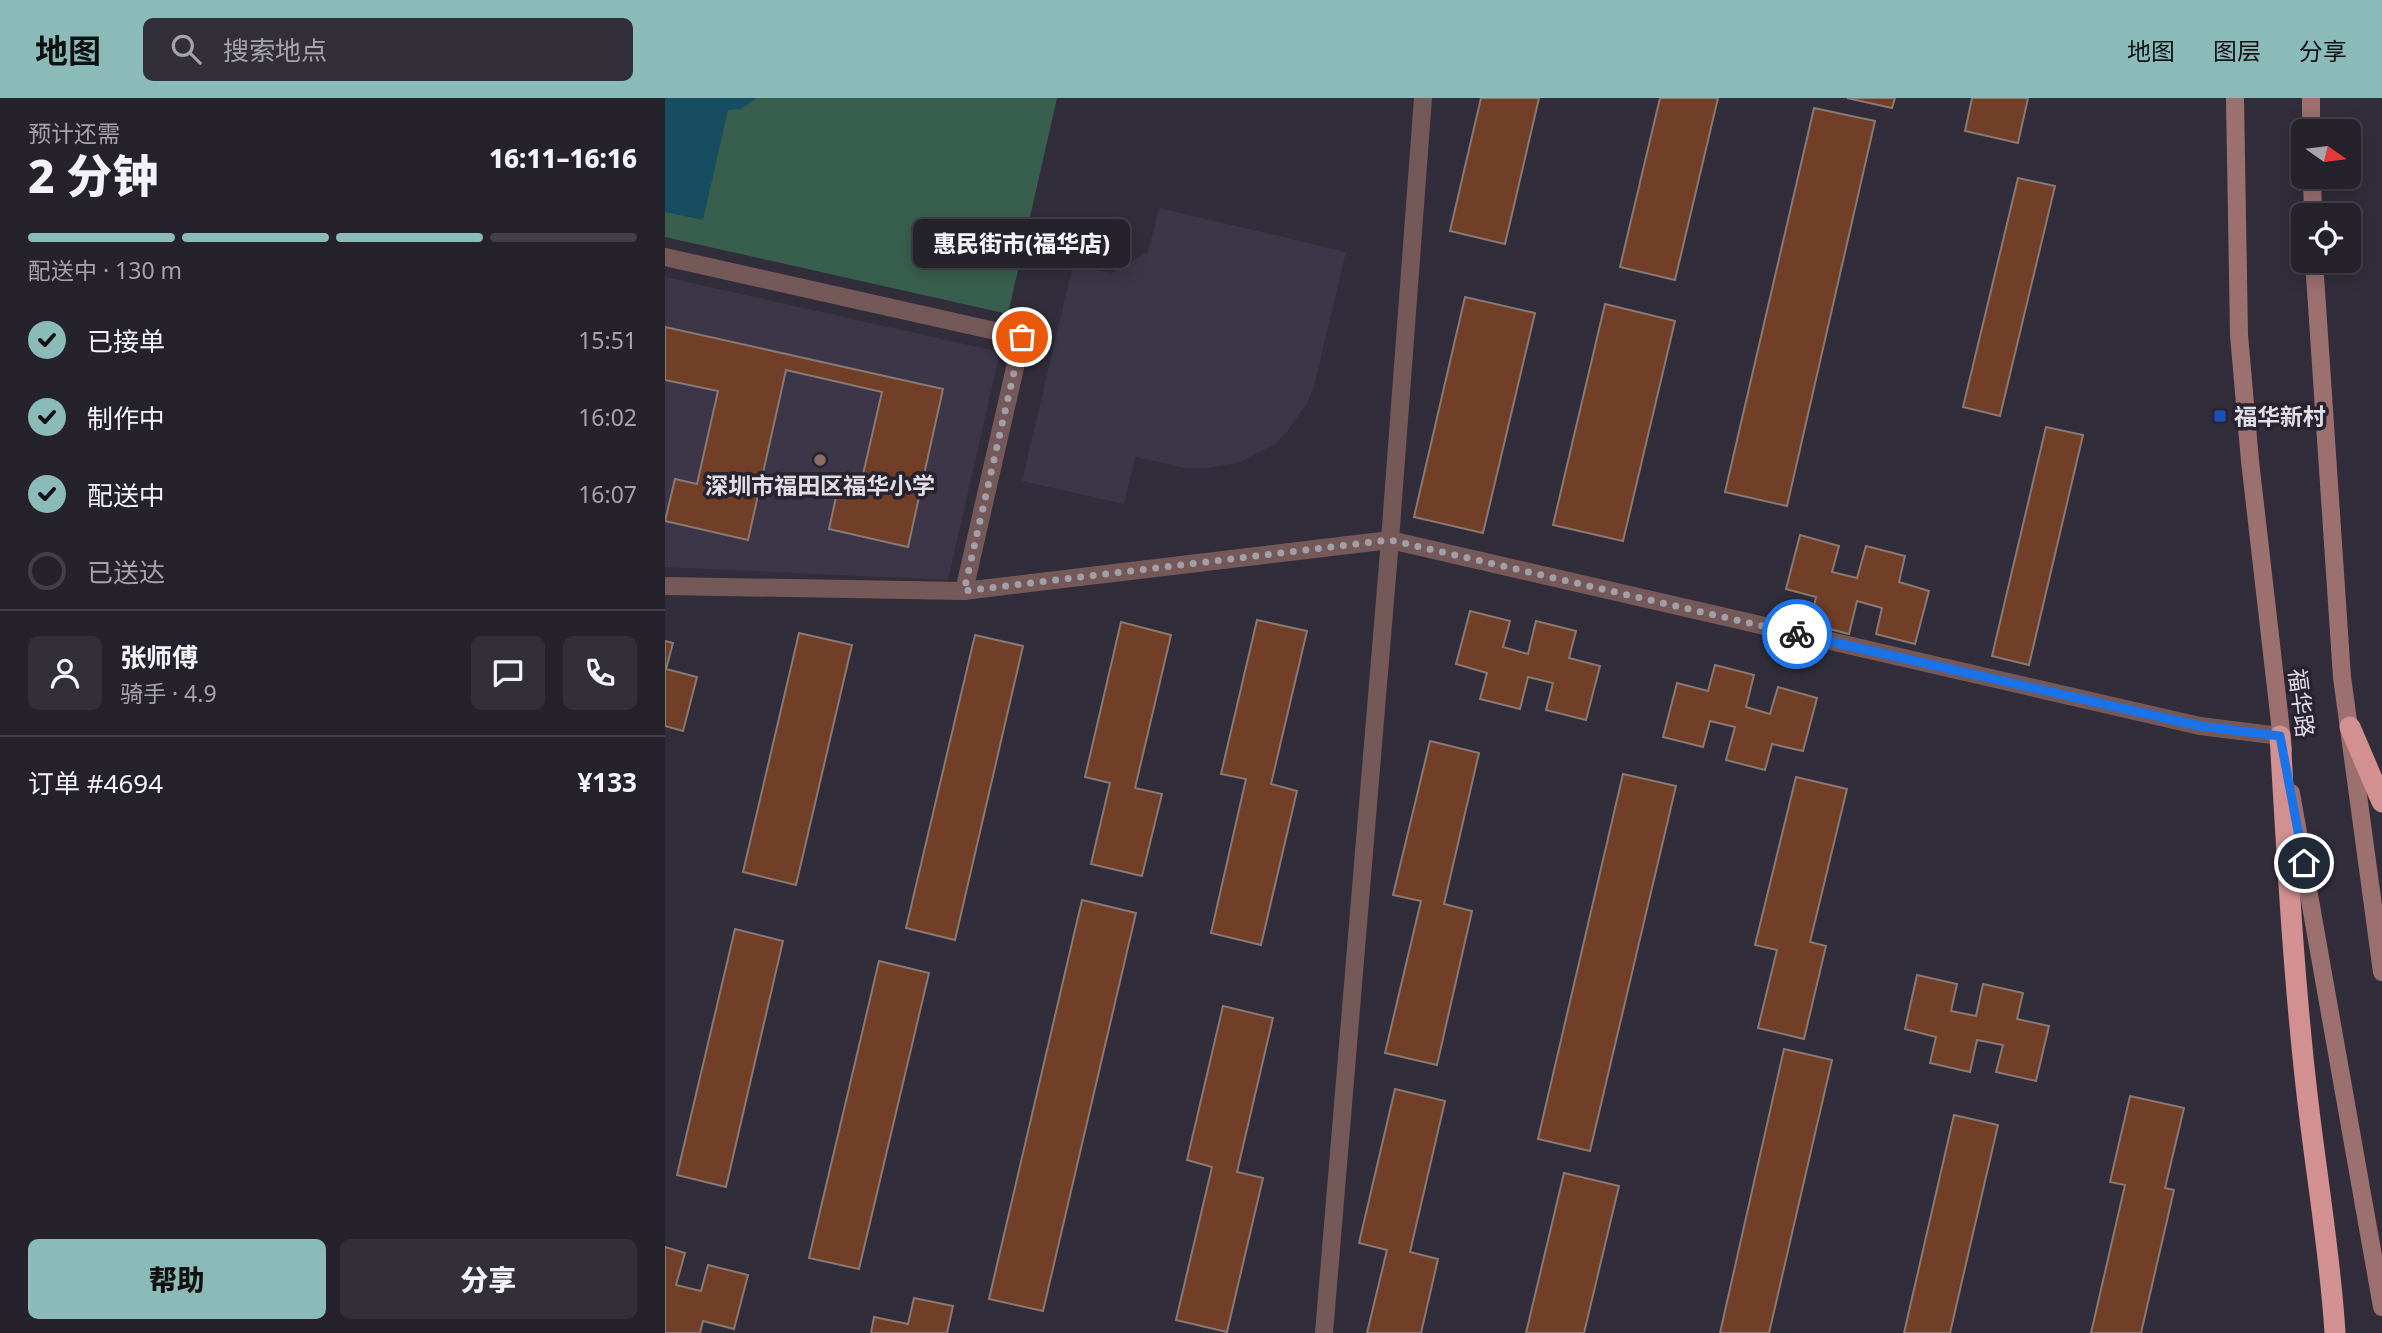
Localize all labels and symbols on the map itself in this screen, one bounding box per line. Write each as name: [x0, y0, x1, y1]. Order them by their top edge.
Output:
north arrow: [2291, 119, 2361, 189]
callout: 惠民街市(福华店): [913, 218, 1131, 267]
pin: [992, 307, 1052, 367]
place label: 福华新村: [2234, 400, 2326, 432]
marker: 福华新村: [2212, 408, 2228, 424]
marker: 深圳市福田区福华小学: [812, 452, 828, 468]
place label: 深圳市福田区福华小学: [705, 469, 935, 501]
courier: [1762, 599, 1832, 669]
street label: 福华路: [2282, 667, 2322, 739]
pin: [2274, 833, 2334, 893]

